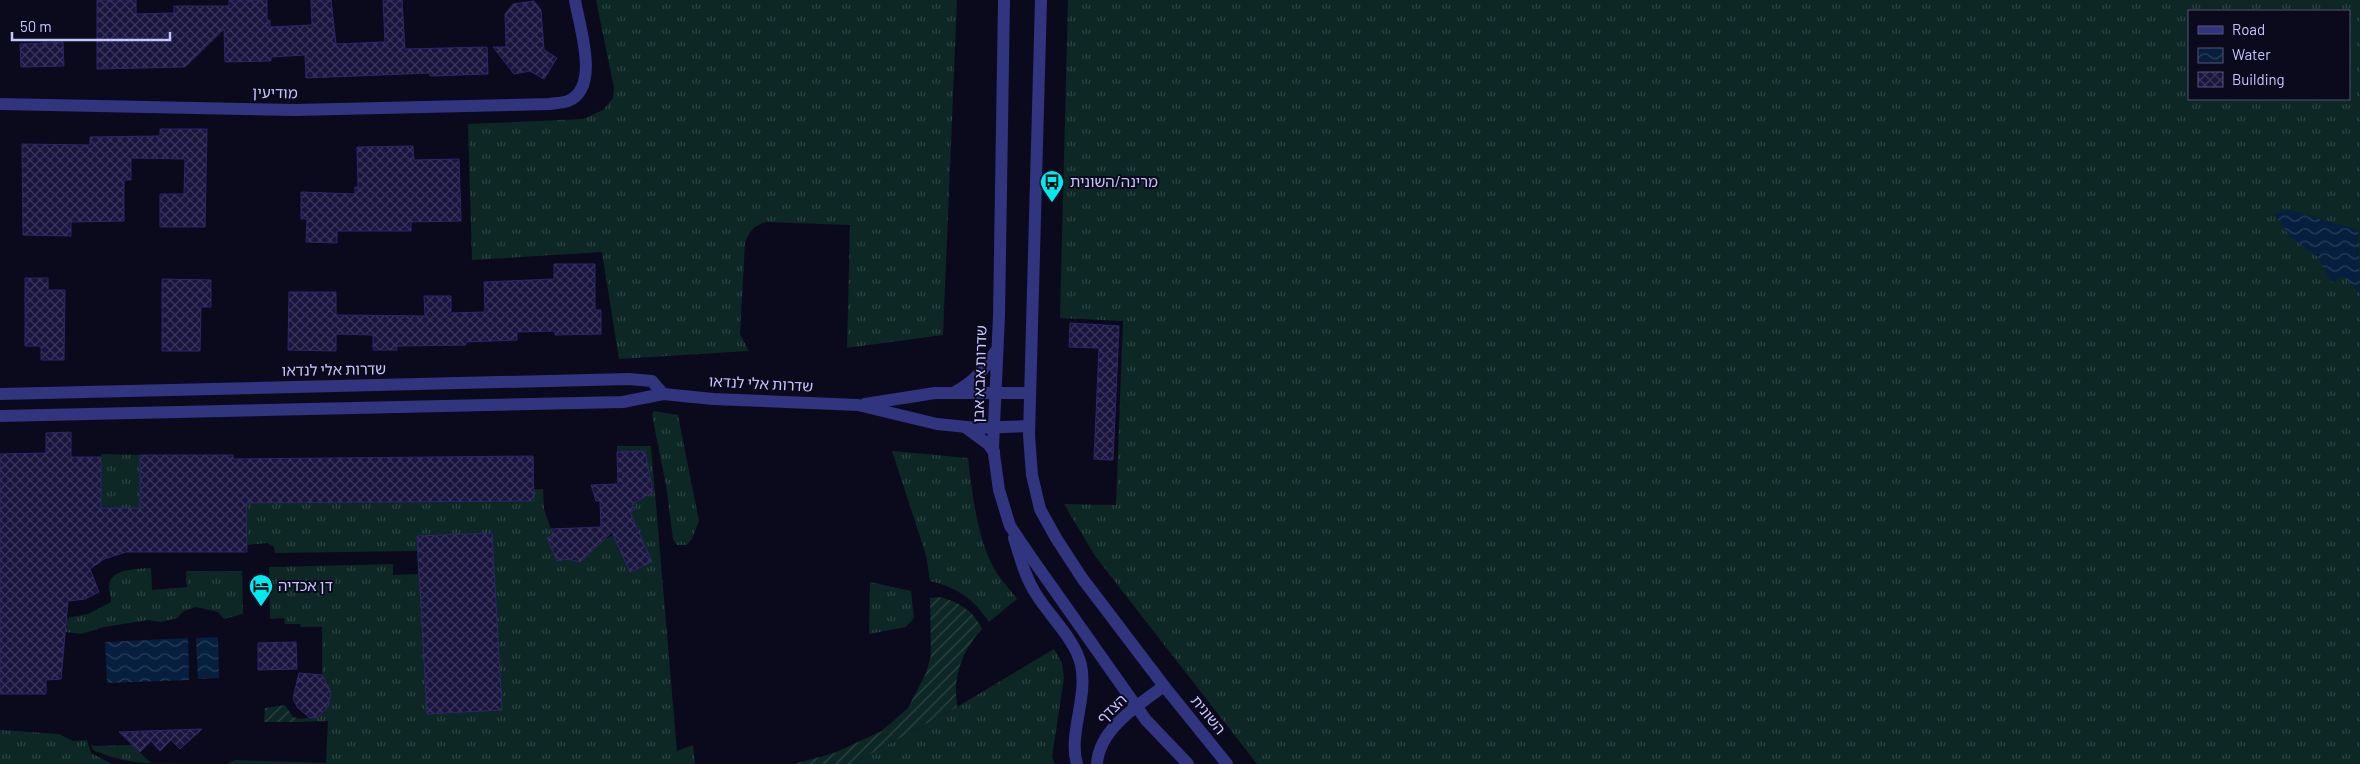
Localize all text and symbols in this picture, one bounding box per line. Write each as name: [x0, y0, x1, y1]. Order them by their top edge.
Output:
scale bar: [12, 10, 170, 42]
legend: [2188, 10, 2350, 100]
text: 50 m: [20, 17, 52, 35]
text: Road: [2232, 20, 2265, 38]
text: Water: [2232, 45, 2271, 63]
text: Building: [2232, 70, 2285, 88]
street label: מודיעין: [252, 83, 298, 101]
bus stop icon: מרינה/השונית: [1039, 169, 1065, 203]
place label: מרינה/השונית: [1070, 172, 1158, 190]
street label: שדרות אבא אבן: [968, 325, 990, 423]
street label: שדרות אלי לנדאו: [282, 359, 386, 379]
street label: שדרות אלי לנדאו: [708, 371, 814, 395]
hotel icon: דן אכדיה: [248, 573, 274, 607]
place label: דן אכדיה: [278, 576, 333, 594]
street label: הצדף: [1093, 690, 1130, 727]
street label: השונית: [1188, 691, 1230, 737]

